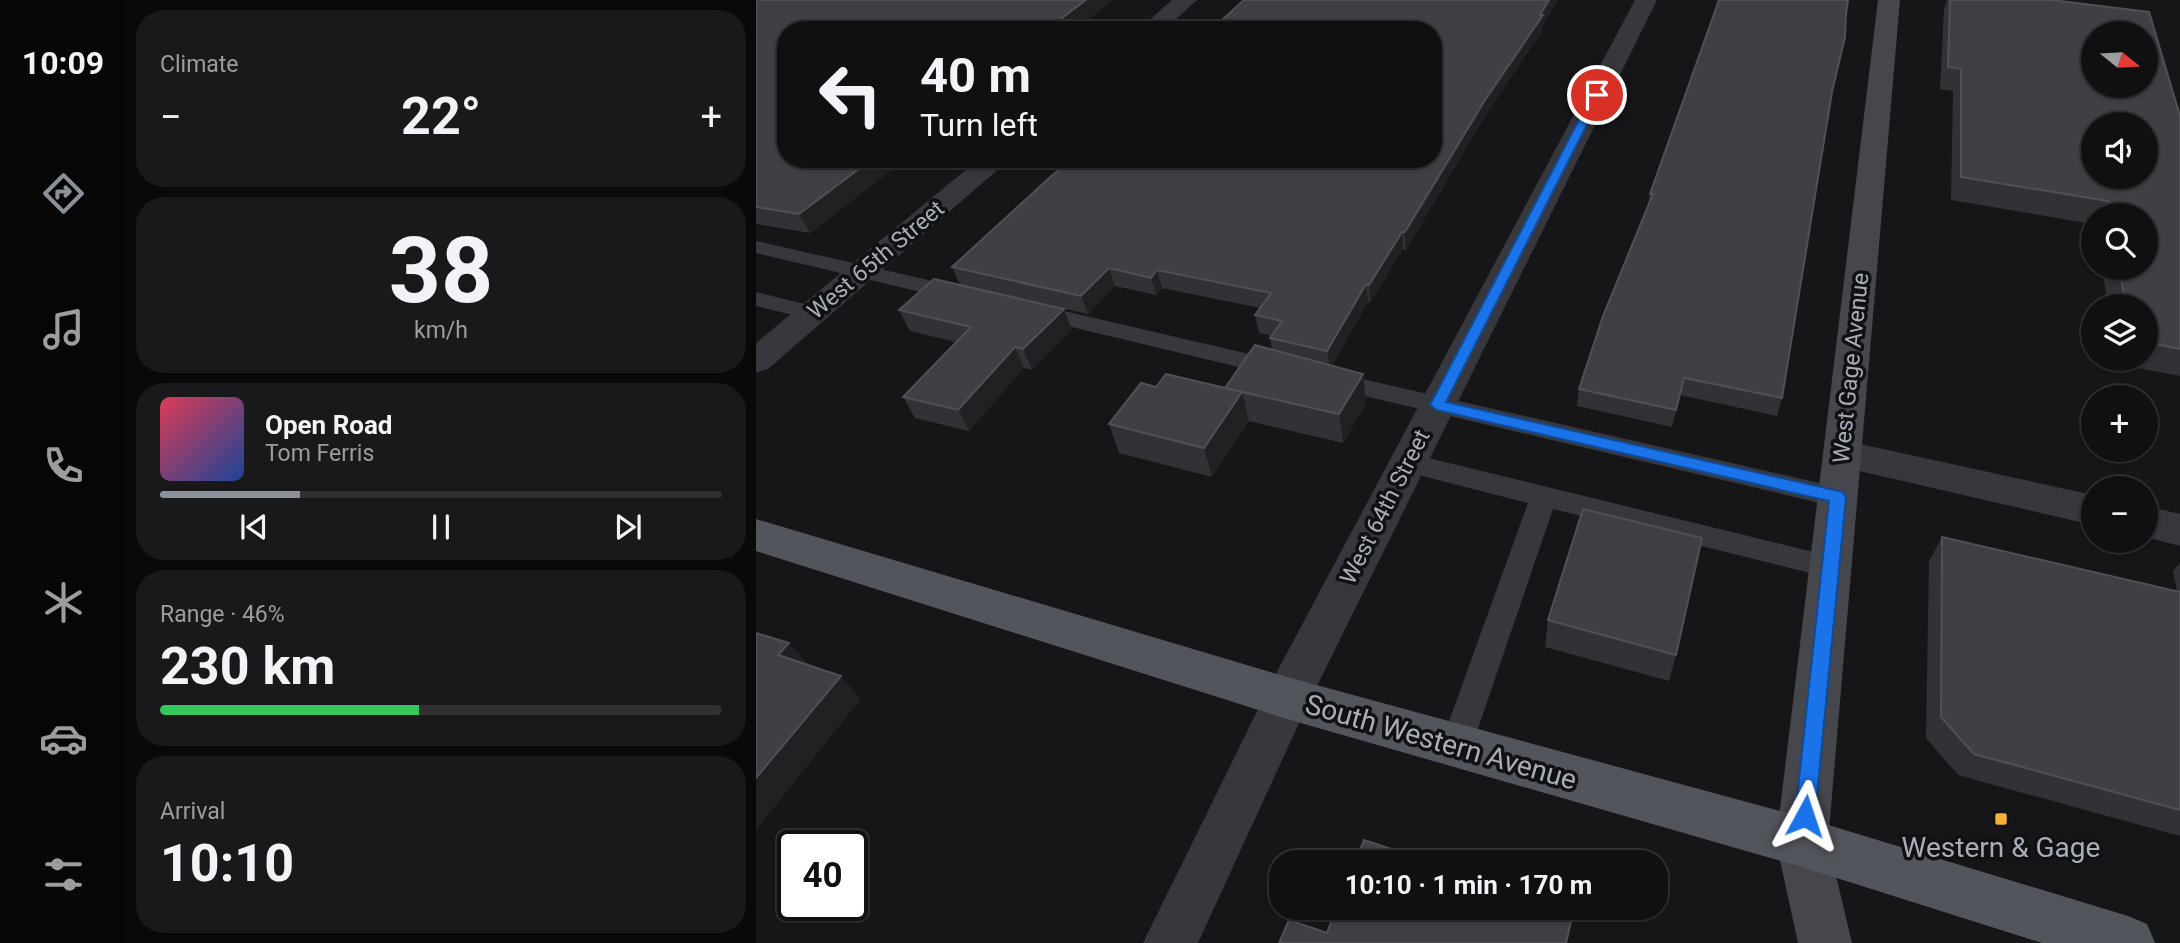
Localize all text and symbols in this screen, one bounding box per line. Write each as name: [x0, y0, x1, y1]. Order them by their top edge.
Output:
north arrow: [2081, 21, 2158, 98]
map controls: [2081, 21, 2158, 553]
text: 10:09: [22, 44, 104, 82]
text: 40 m: [920, 47, 1031, 104]
icon: left: [805, 49, 896, 140]
text: Climate: [160, 51, 239, 78]
pin: [1567, 65, 1627, 125]
icon: arrive: [1578, 76, 1616, 114]
text: 22°: [401, 86, 481, 147]
text: −: [160, 95, 182, 139]
text: +: [700, 95, 722, 139]
text: Turn left: [920, 106, 1038, 144]
button: sound: [2081, 112, 2158, 189]
icon: directions: [39, 169, 88, 218]
street label: West 65th Street: [802, 195, 950, 325]
button: search: [2081, 203, 2158, 280]
text: 38: [389, 218, 493, 324]
street label: West Gage Avenue: [1828, 271, 1874, 465]
button: layers: [2081, 294, 2158, 371]
icon: music: [39, 305, 88, 354]
text: km/h: [414, 317, 468, 344]
button: +: [2081, 385, 2158, 462]
text: Open Road: [265, 410, 393, 440]
street label: West 64th Street: [1334, 425, 1436, 589]
text: Tom Ferris: [265, 440, 374, 467]
icon: phone: [39, 441, 88, 490]
button: −: [2081, 476, 2158, 553]
icon: previous: [235, 508, 273, 546]
icon: pause: [422, 508, 460, 546]
icon: next: [609, 508, 647, 546]
icon: climate: [39, 578, 88, 627]
text: Range · 46%: [160, 601, 285, 628]
text: 230 km: [160, 636, 335, 697]
street label: South Western Avenue: [1302, 687, 1580, 797]
icon: car: [39, 714, 88, 763]
position arrow: [1768, 779, 1842, 853]
text: Arrival: [160, 798, 225, 825]
marker: Western & Gage: [1993, 811, 2009, 827]
speed limit sign: 40: [777, 830, 868, 921]
place label: Western & Gage: [1902, 831, 2100, 864]
text: 10:10: [160, 833, 294, 894]
icon: filters: [39, 850, 88, 899]
text: 10:10 · 1 min · 170 m: [1345, 870, 1592, 900]

